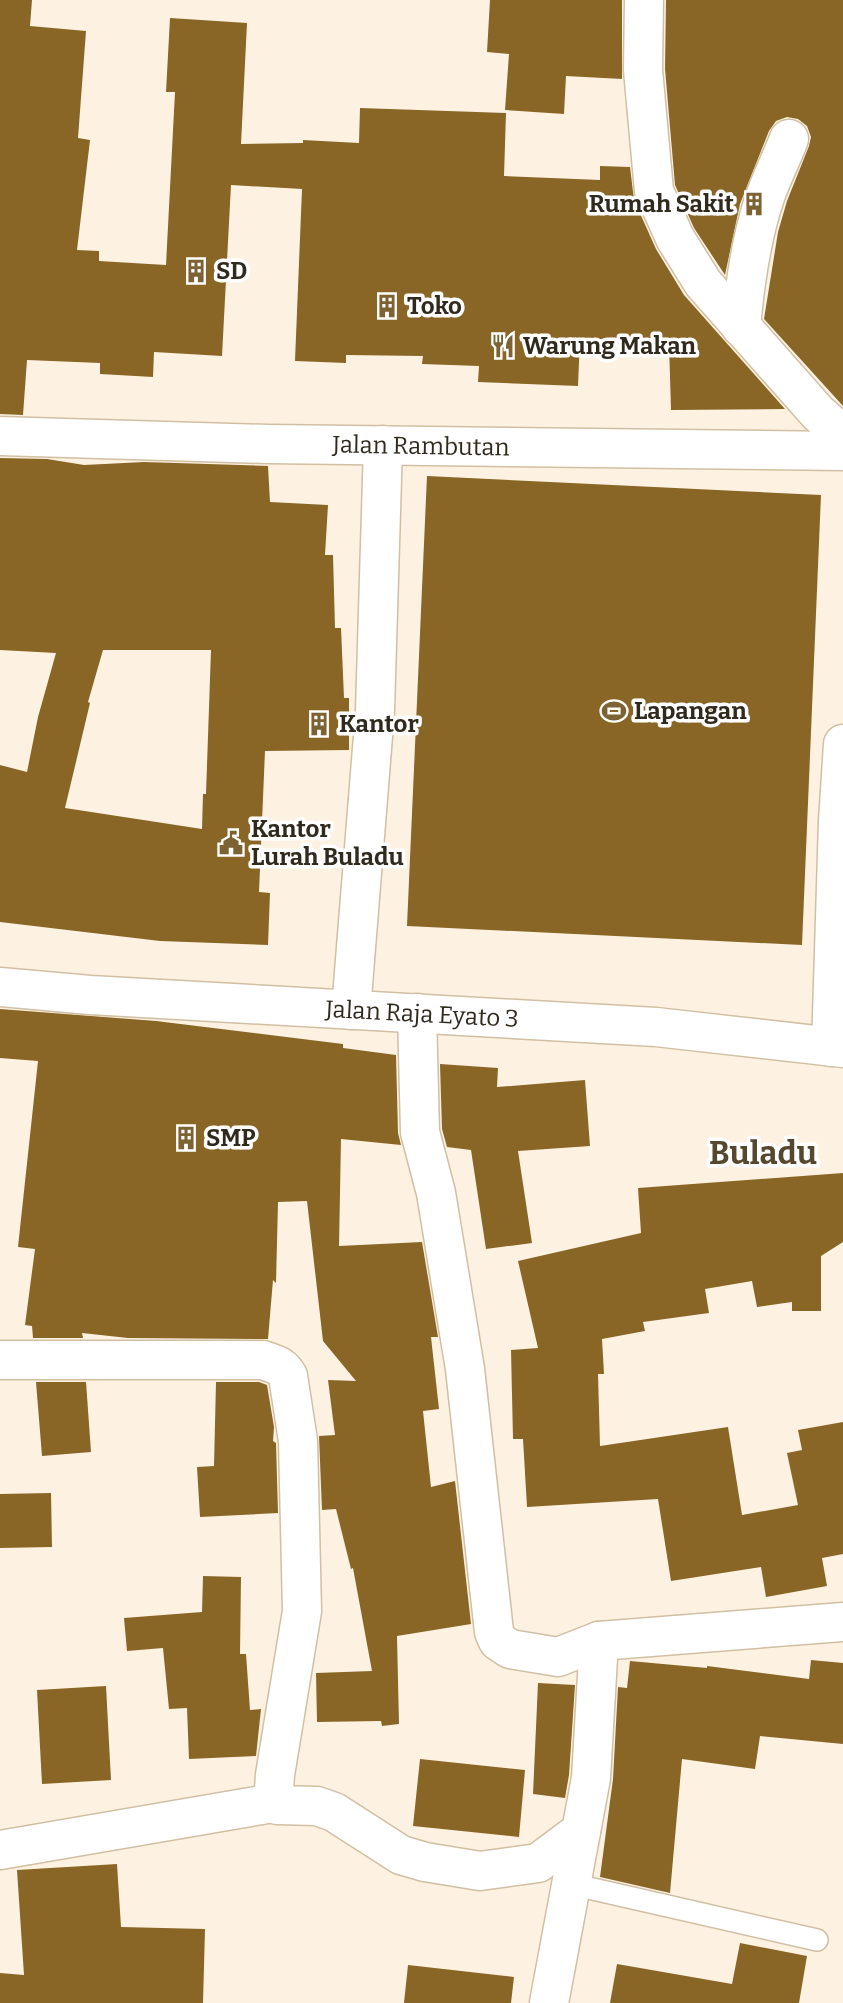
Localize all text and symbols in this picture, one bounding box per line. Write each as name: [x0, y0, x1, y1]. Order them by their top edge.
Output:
place label: Rumah Sakit: [589, 190, 735, 218]
building icon: Rumah Sakit: [740, 190, 768, 218]
building icon: SD: [182, 257, 210, 285]
place label: SD: [216, 257, 247, 285]
building icon: Toko: [373, 292, 401, 320]
place label: Toko: [407, 292, 462, 320]
restaurant icon: Warung Makan: [489, 332, 517, 360]
place label: Warung Makan: [523, 332, 697, 360]
street label: Jalan Rambutan: [331, 430, 510, 462]
sports icon: Lapangan: [600, 697, 628, 725]
place label: Lapangan: [634, 697, 747, 725]
building icon: Kantor: [305, 710, 333, 738]
place label: Kantor: [339, 710, 419, 738]
place label: Kantor Lurah Buladu: [251, 815, 404, 871]
public building icon: Kantor Lurah Buladu: [217, 829, 245, 857]
street label: Jalan Raja Eyato 3: [324, 995, 519, 1033]
building icon: SMP: [172, 1124, 200, 1152]
place label: SMP: [206, 1124, 256, 1152]
district label: Buladu: [709, 1134, 817, 1172]

